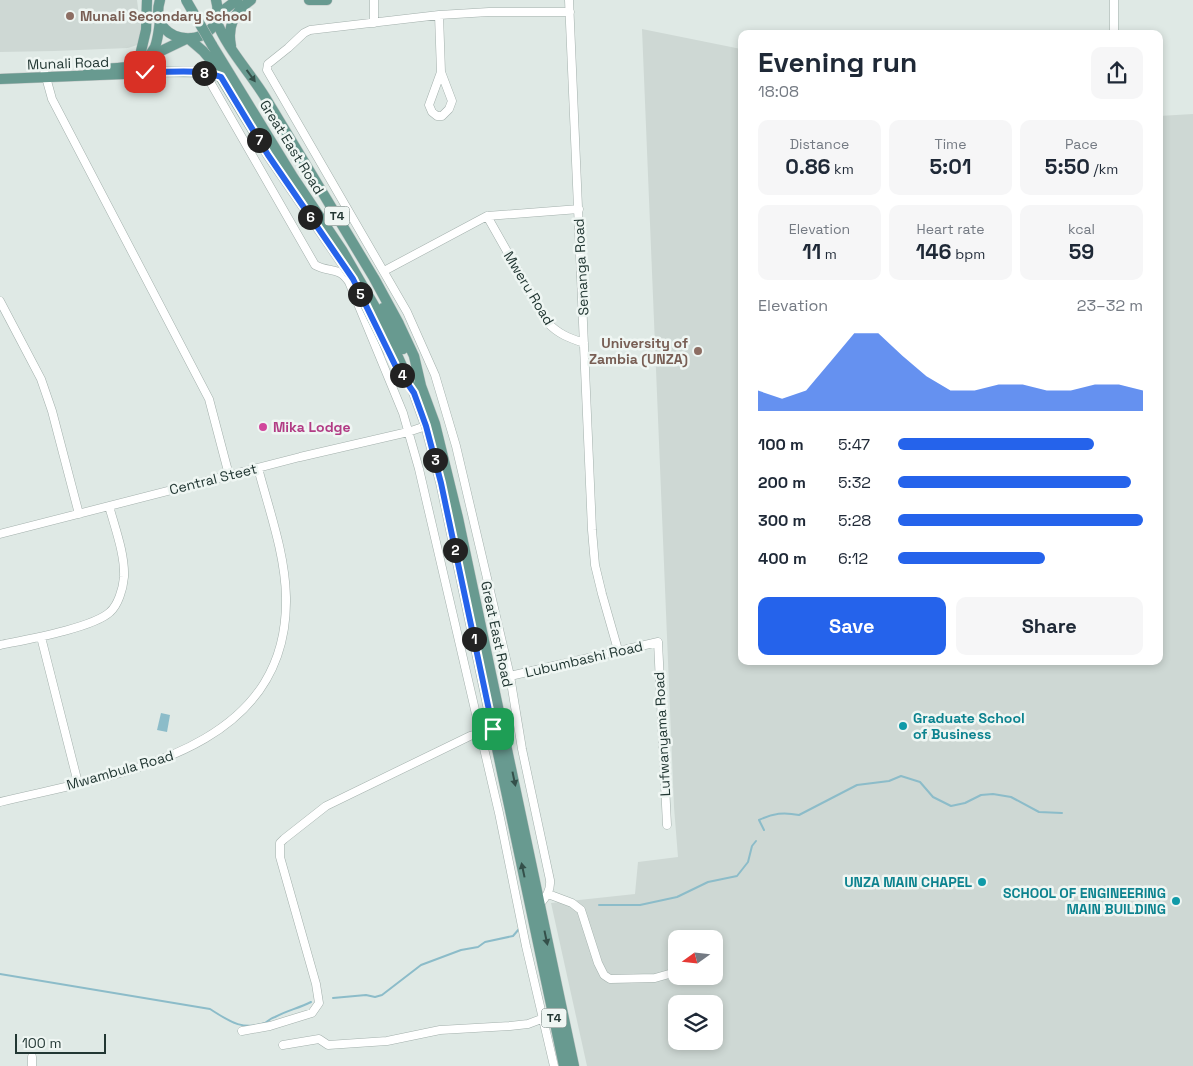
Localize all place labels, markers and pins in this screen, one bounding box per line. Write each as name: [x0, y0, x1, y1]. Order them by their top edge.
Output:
place label: Munali Secondary School: [80, 7, 252, 25]
marker: Munali Secondary School: [64, 10, 76, 22]
pin: [124, 51, 166, 93]
pin: 8: [192, 60, 216, 86]
pin: 7: [246, 128, 272, 152]
pin: 6: [298, 204, 322, 230]
pin: 5: [348, 282, 372, 306]
place label: University of Zambia (UNZA): [589, 334, 688, 368]
marker: University of Zambia (UNZA): [692, 345, 704, 357]
pin: 4: [390, 362, 414, 388]
place label: Mika Lodge: [273, 418, 351, 436]
marker: Mika Lodge: [257, 421, 269, 433]
pin: 3: [422, 448, 448, 472]
pin: 2: [442, 538, 468, 562]
pin: 1: [462, 626, 486, 652]
pin: [472, 708, 514, 750]
place label: Graduate School of Business: [913, 709, 1025, 743]
marker: Graduate School of Business: [897, 720, 909, 732]
place label: UNZA MAIN CHAPEL: [844, 873, 972, 891]
marker: UNZA MAIN CHAPEL: [976, 876, 988, 888]
place label: SCHOOL OF ENGINEERING MAIN BUILDING: [1003, 884, 1166, 918]
marker: SCHOOL OF ENGINEERING MAIN BUILDING: [1170, 895, 1182, 907]

